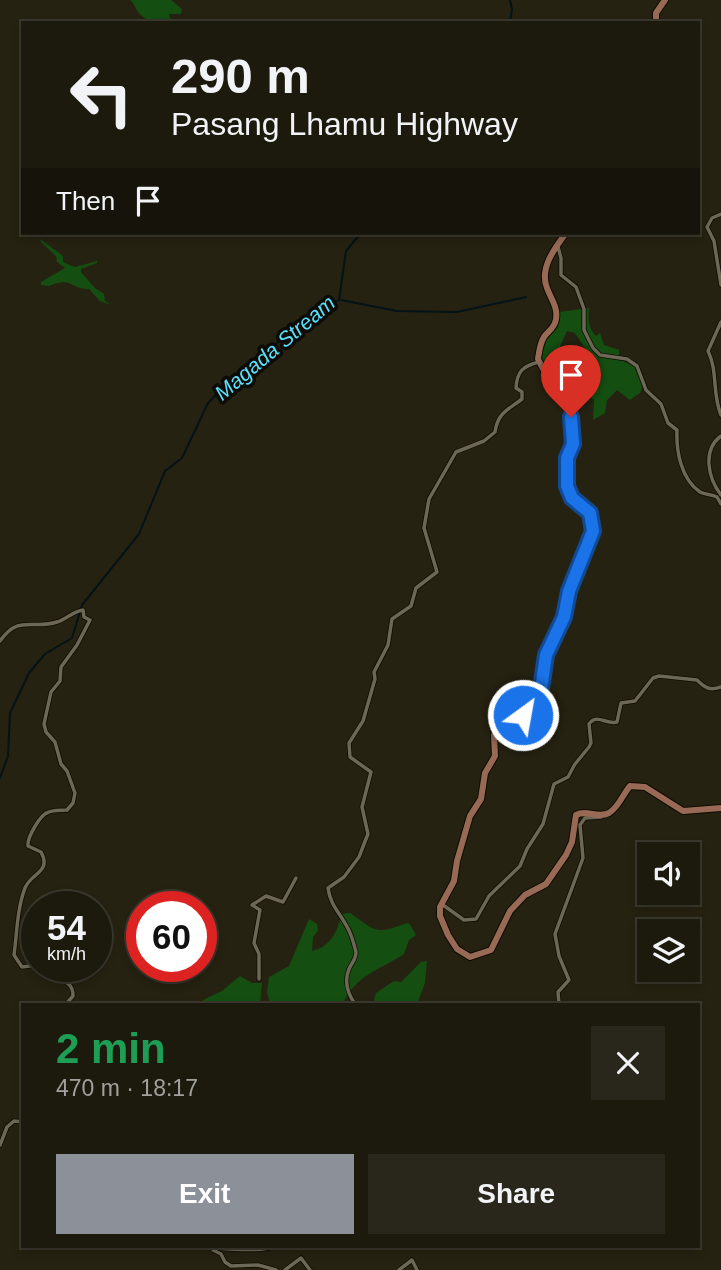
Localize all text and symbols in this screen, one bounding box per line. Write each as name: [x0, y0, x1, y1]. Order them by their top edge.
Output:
icon: left: [56, 49, 147, 140]
text: 290 m: [171, 49, 310, 103]
text: Pasang Lhamu Highway: [171, 106, 518, 142]
icon: arrive: [129, 182, 167, 220]
text: Then: [56, 186, 115, 216]
water label: Magada Stream: [210, 291, 339, 404]
pin: [541, 345, 601, 417]
icon: arrive: [552, 356, 590, 394]
position arrow: [486, 678, 560, 752]
map controls: [637, 842, 700, 982]
button: sound: [637, 842, 700, 905]
speed limit sign: 60: [126, 891, 217, 982]
text: 54: [47, 908, 86, 947]
button: layers: [637, 919, 700, 982]
text: km/h: [47, 944, 86, 964]
text: 2 min: [56, 1025, 166, 1072]
button: close: [591, 1026, 665, 1100]
text: 470 m · 18:17: [56, 1075, 198, 1101]
button: Exit: [56, 1154, 354, 1234]
button: Share: [368, 1154, 665, 1234]

